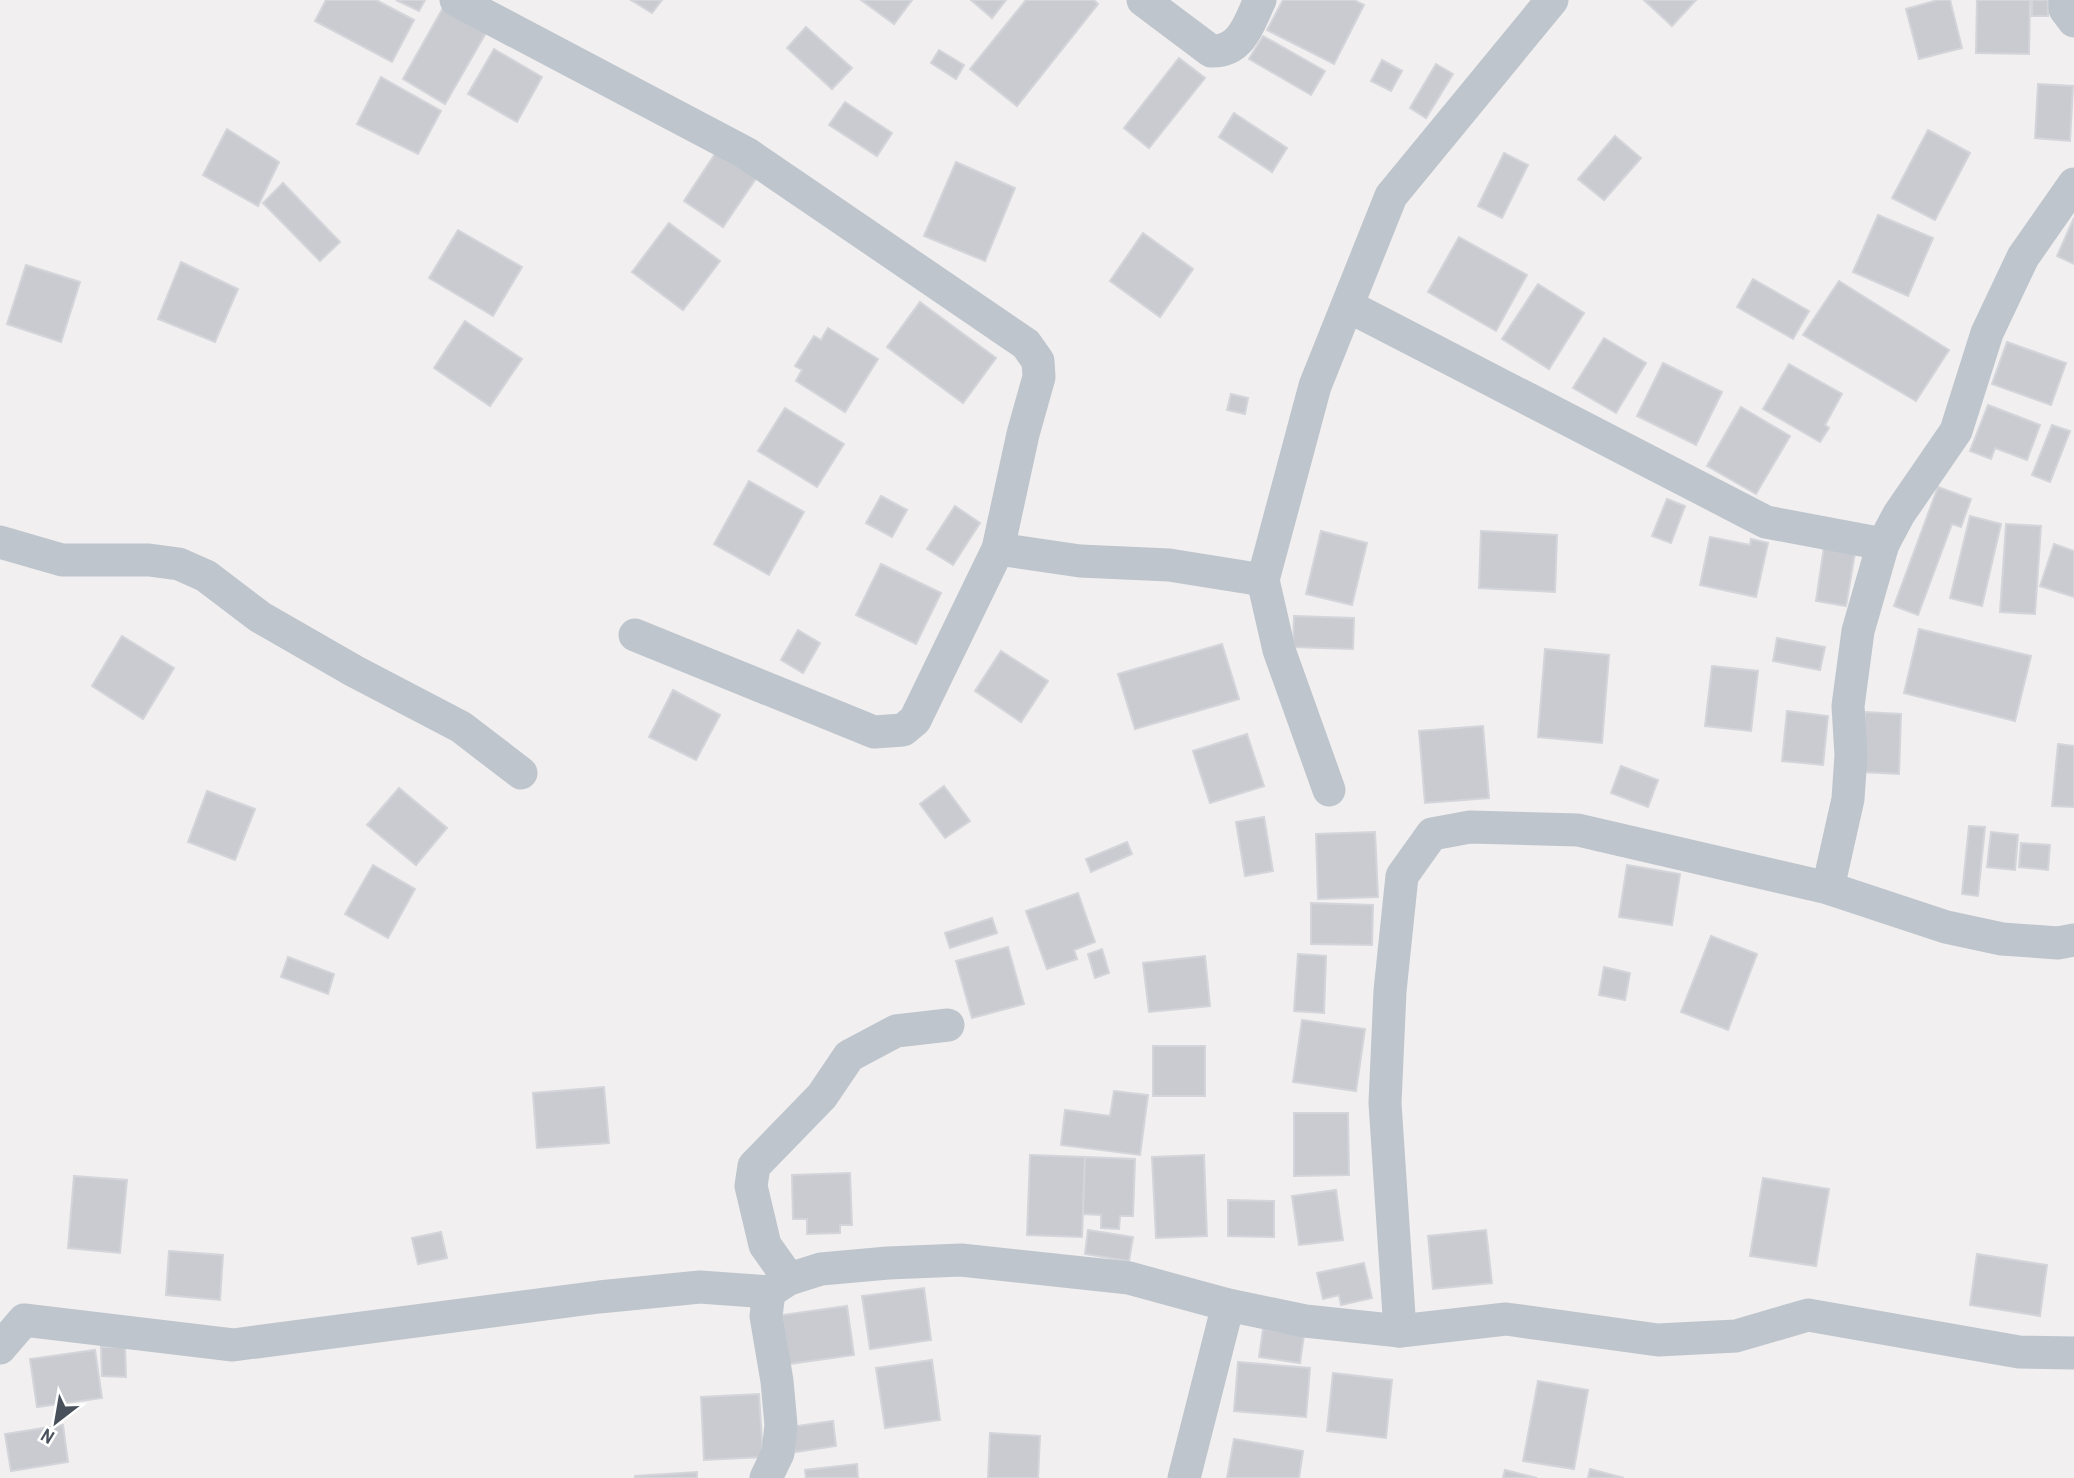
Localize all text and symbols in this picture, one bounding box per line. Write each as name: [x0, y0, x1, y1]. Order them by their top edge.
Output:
north arrow: [21, 1387, 91, 1457]
text: N: [36, 1423, 59, 1451]

